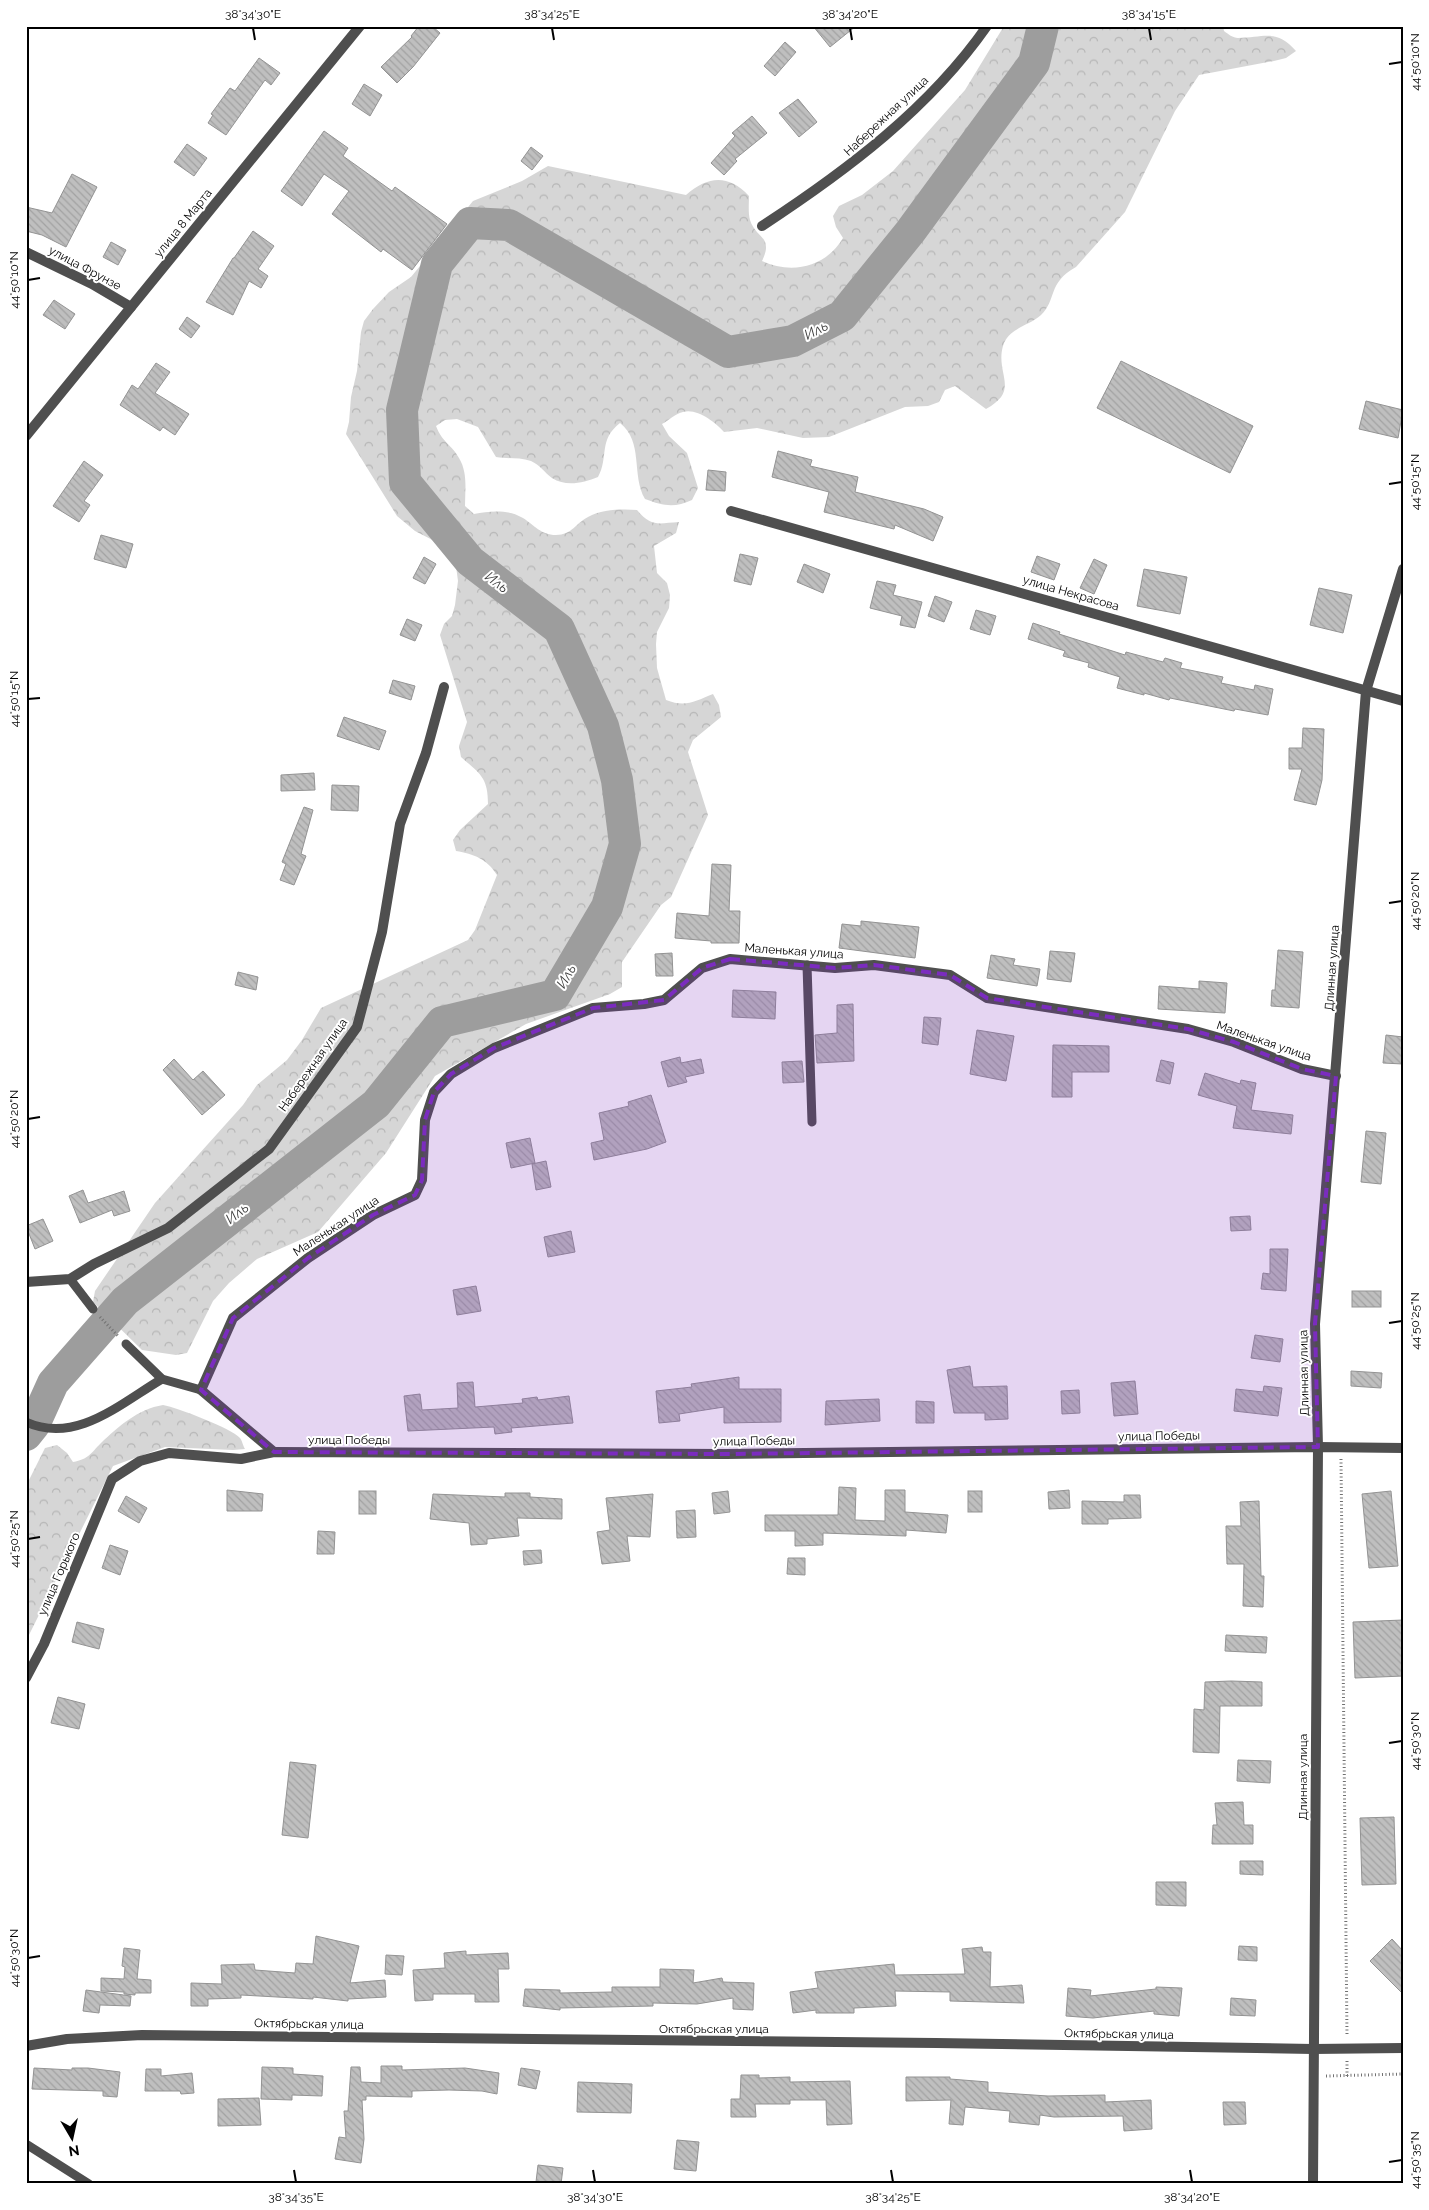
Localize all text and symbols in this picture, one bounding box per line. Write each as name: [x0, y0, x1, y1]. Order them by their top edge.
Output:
text: 38°34'30"E: [225, 7, 281, 21]
text: 38°34'25"E: [524, 7, 580, 21]
text: 38°34'20"E: [822, 7, 878, 21]
text: 38°34'15"E: [1122, 7, 1176, 21]
text: 44°50'10"N: [1408, 33, 1422, 91]
street label: Набережная улица: [841, 73, 931, 159]
street label: улица 8 Марта: [151, 186, 215, 260]
street label: улица Фрунзе: [46, 243, 124, 293]
text: 44°50'10"N: [7, 251, 21, 309]
water label: Иль: [801, 317, 831, 343]
text: 44°50'15"N: [1408, 454, 1422, 510]
water label: Иль: [482, 568, 512, 596]
street label: улица Некрасова: [1021, 573, 1121, 613]
text: 44°50'15"N: [7, 671, 21, 727]
text: 44°50'20"N: [1408, 872, 1422, 930]
street label: Длинная улица: [1322, 924, 1342, 1012]
street label: Маленькая улица: [744, 941, 844, 961]
water label: Иль: [553, 961, 579, 991]
street label: Набережная улица: [276, 1016, 350, 1114]
street label: Маленькая улица: [1215, 1018, 1313, 1064]
text: 44°50'20"N: [7, 1090, 21, 1148]
street label: Маленькая улица: [291, 1193, 381, 1259]
water label: Иль: [222, 1199, 252, 1227]
text: 44°50'25"N: [1408, 1292, 1422, 1350]
street label: Длинная улица: [1296, 1330, 1312, 1416]
street label: улица Победы: [1118, 1428, 1200, 1444]
street label: улица Победы: [308, 1433, 390, 1447]
street label: улица Победы: [713, 1433, 795, 1449]
text: 44°50'25"N: [7, 1510, 21, 1568]
street label: улица Горького: [35, 1530, 83, 1618]
text: 44°50'30"N: [1408, 1712, 1422, 1770]
street label: Длинная улица: [1296, 1734, 1310, 1820]
text: 44°50'30"N: [7, 1929, 21, 1987]
street label: Октябрьская улица: [254, 2016, 364, 2032]
street label: Октябрьская улица: [659, 2022, 769, 2036]
street label: Октябрьская улица: [1064, 2026, 1174, 2042]
north arrow: [48, 2112, 98, 2162]
text: 44°50'35"N: [1408, 2131, 1422, 2189]
text: N: [68, 2142, 81, 2160]
text: 38°34'35"E: [268, 2190, 324, 2204]
text: 38°34'30"E: [567, 2190, 623, 2204]
text: 38°34'25"E: [865, 2190, 921, 2204]
text: 38°34'20"E: [1164, 2190, 1220, 2204]

